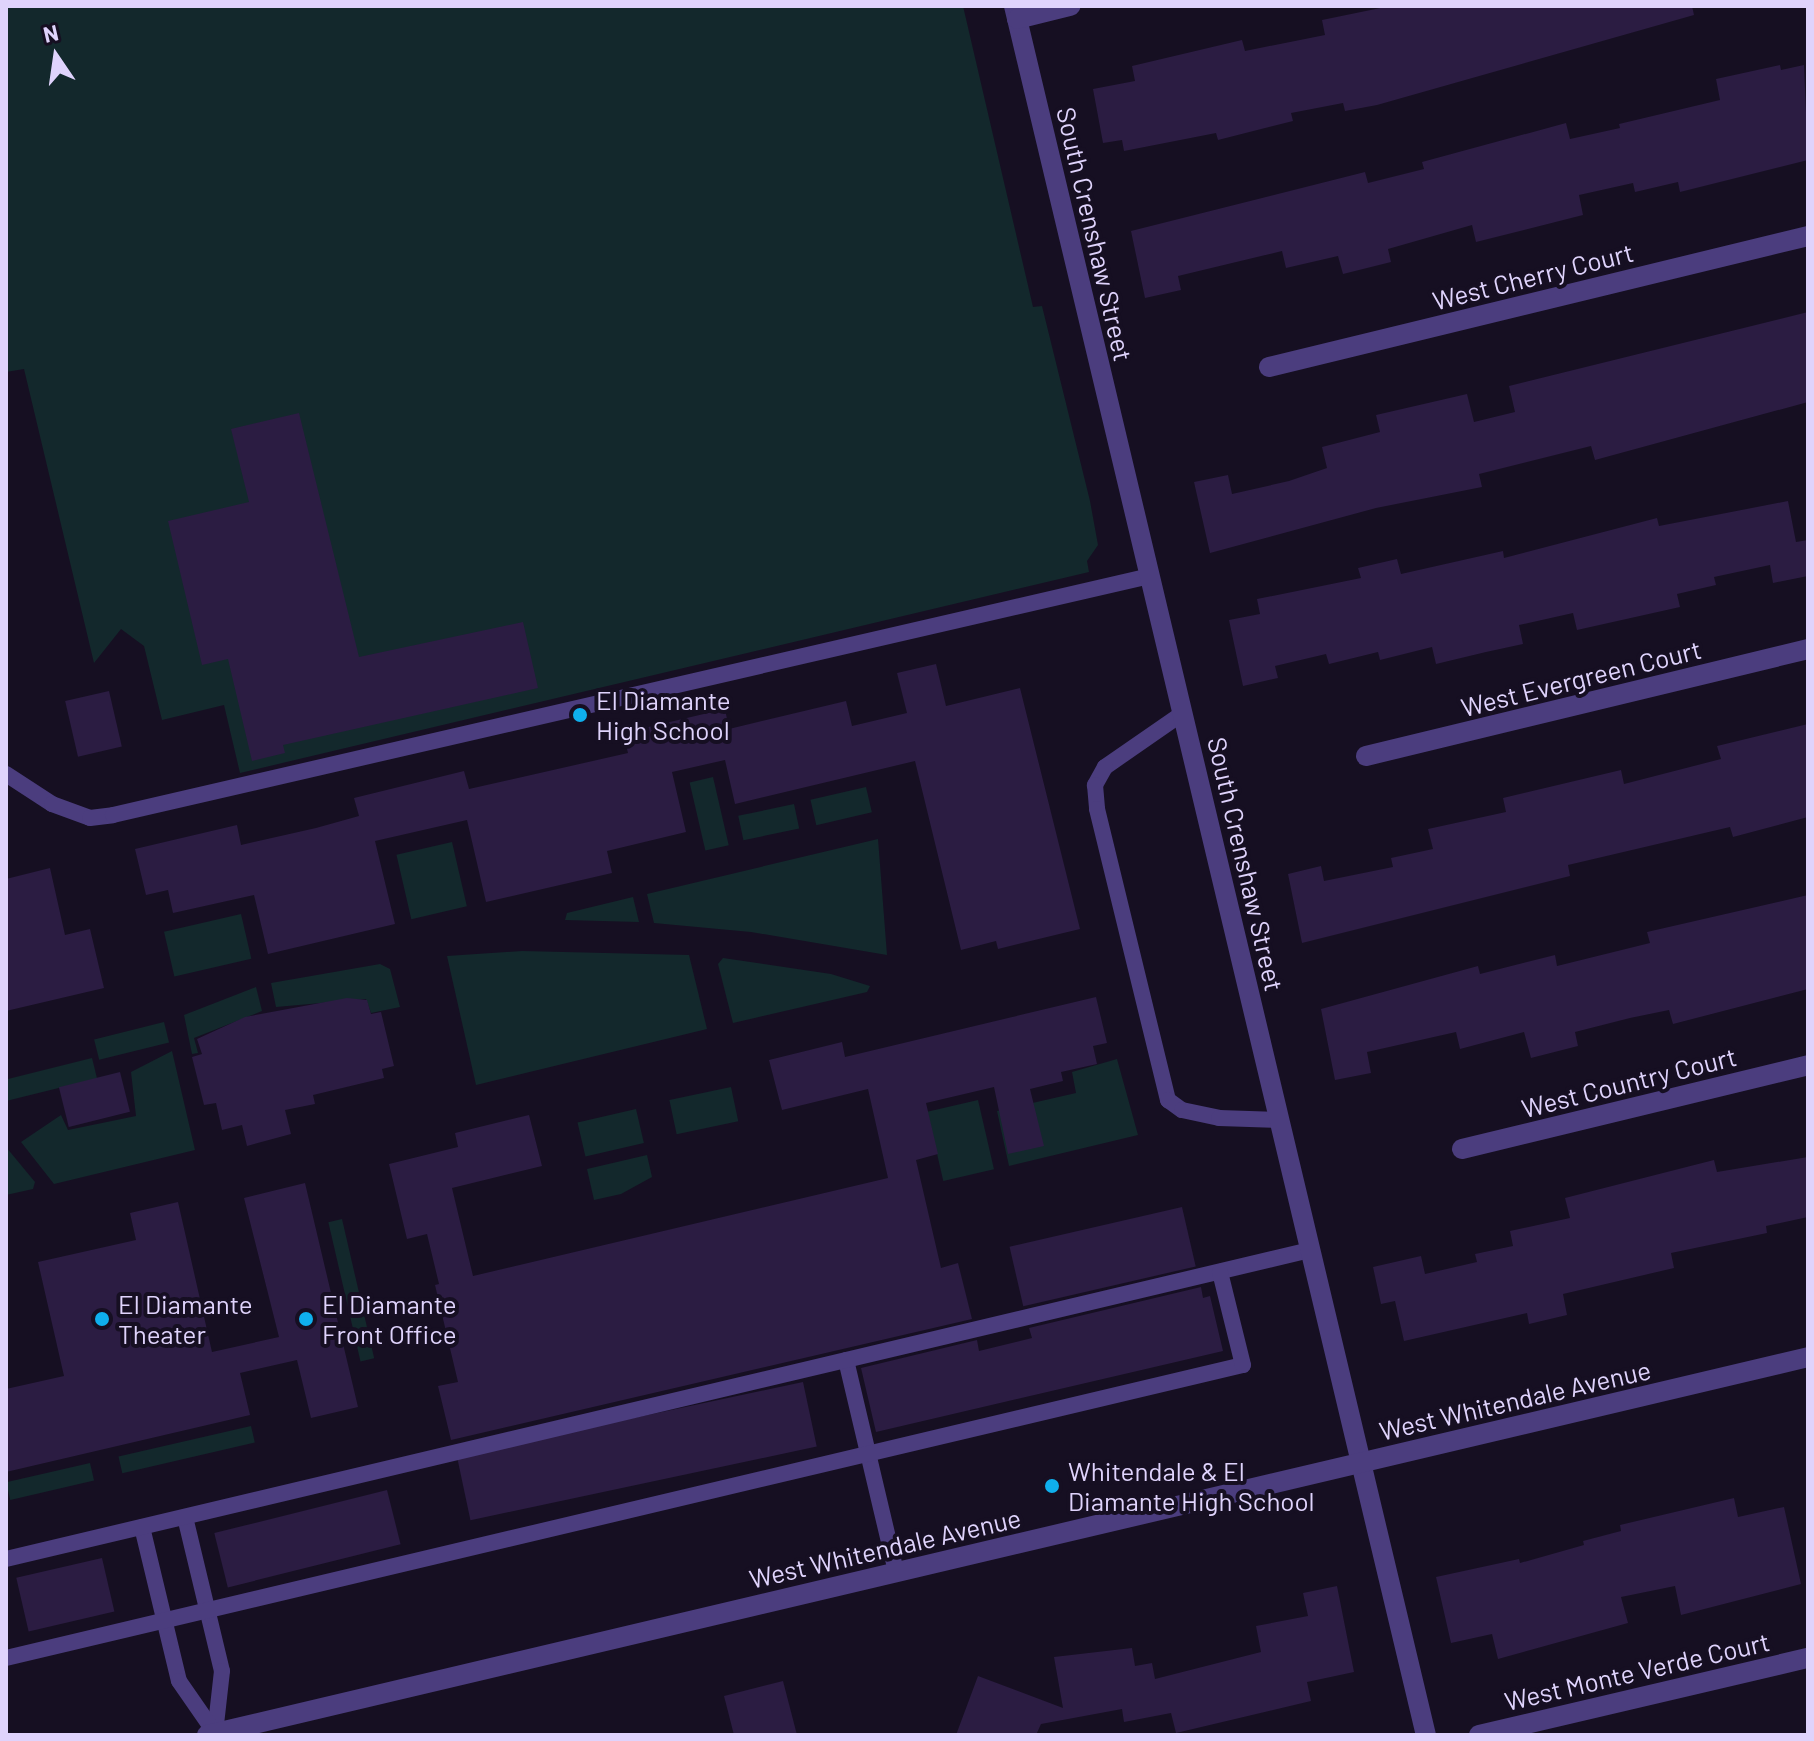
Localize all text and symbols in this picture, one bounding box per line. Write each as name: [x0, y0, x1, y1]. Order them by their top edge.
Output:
north arrow: [16, 16, 96, 96]
text: N: [41, 18, 61, 47]
street label: South Crenshaw Street: [1051, 104, 1139, 364]
street label: West Cherry Court: [1429, 236, 1637, 316]
street label: West Evergreen Court: [1458, 633, 1704, 723]
place label: El Diamante High School: [596, 684, 731, 746]
marker: El Diamante High School: [571, 706, 589, 724]
street label: South Crenshaw Street: [1202, 734, 1290, 994]
street label: West Country Court: [1518, 1040, 1740, 1124]
place label: El Diamante Theater: [118, 1288, 253, 1350]
place label: El Diamante Front Office: [322, 1288, 457, 1350]
marker: El Diamante Theater: [93, 1310, 111, 1328]
marker: El Diamante Front Office: [297, 1310, 315, 1328]
street label: West Whitendale Avenue: [1376, 1354, 1654, 1446]
place label: Whitendale & El Diamante High School: [1068, 1455, 1315, 1516]
marker: Whitendale & El Diamante High School: [1043, 1477, 1061, 1495]
street label: West Whitendale Avenue: [746, 1502, 1024, 1594]
street label: West Monte Verde Court: [1502, 1625, 1772, 1717]

